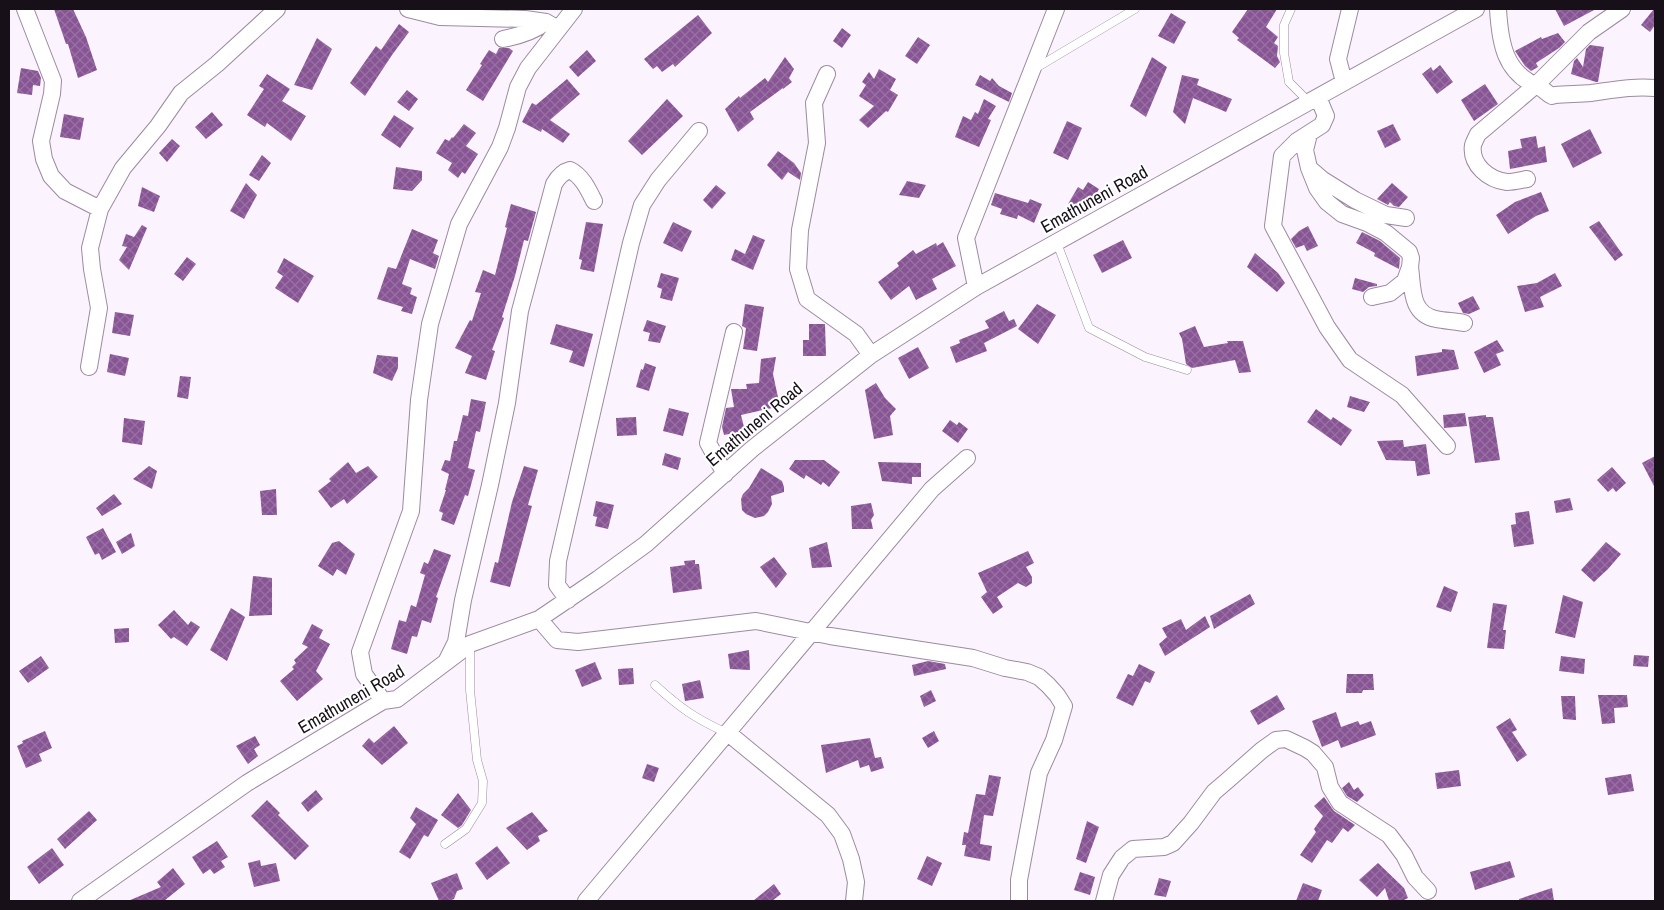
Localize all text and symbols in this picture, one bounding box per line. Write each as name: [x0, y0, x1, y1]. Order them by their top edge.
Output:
street label: Emathuneni Road: [1036, 159, 1152, 239]
street label: Emathuneni Road: [700, 376, 808, 472]
street label: Emathuneni Road: [293, 658, 409, 740]

